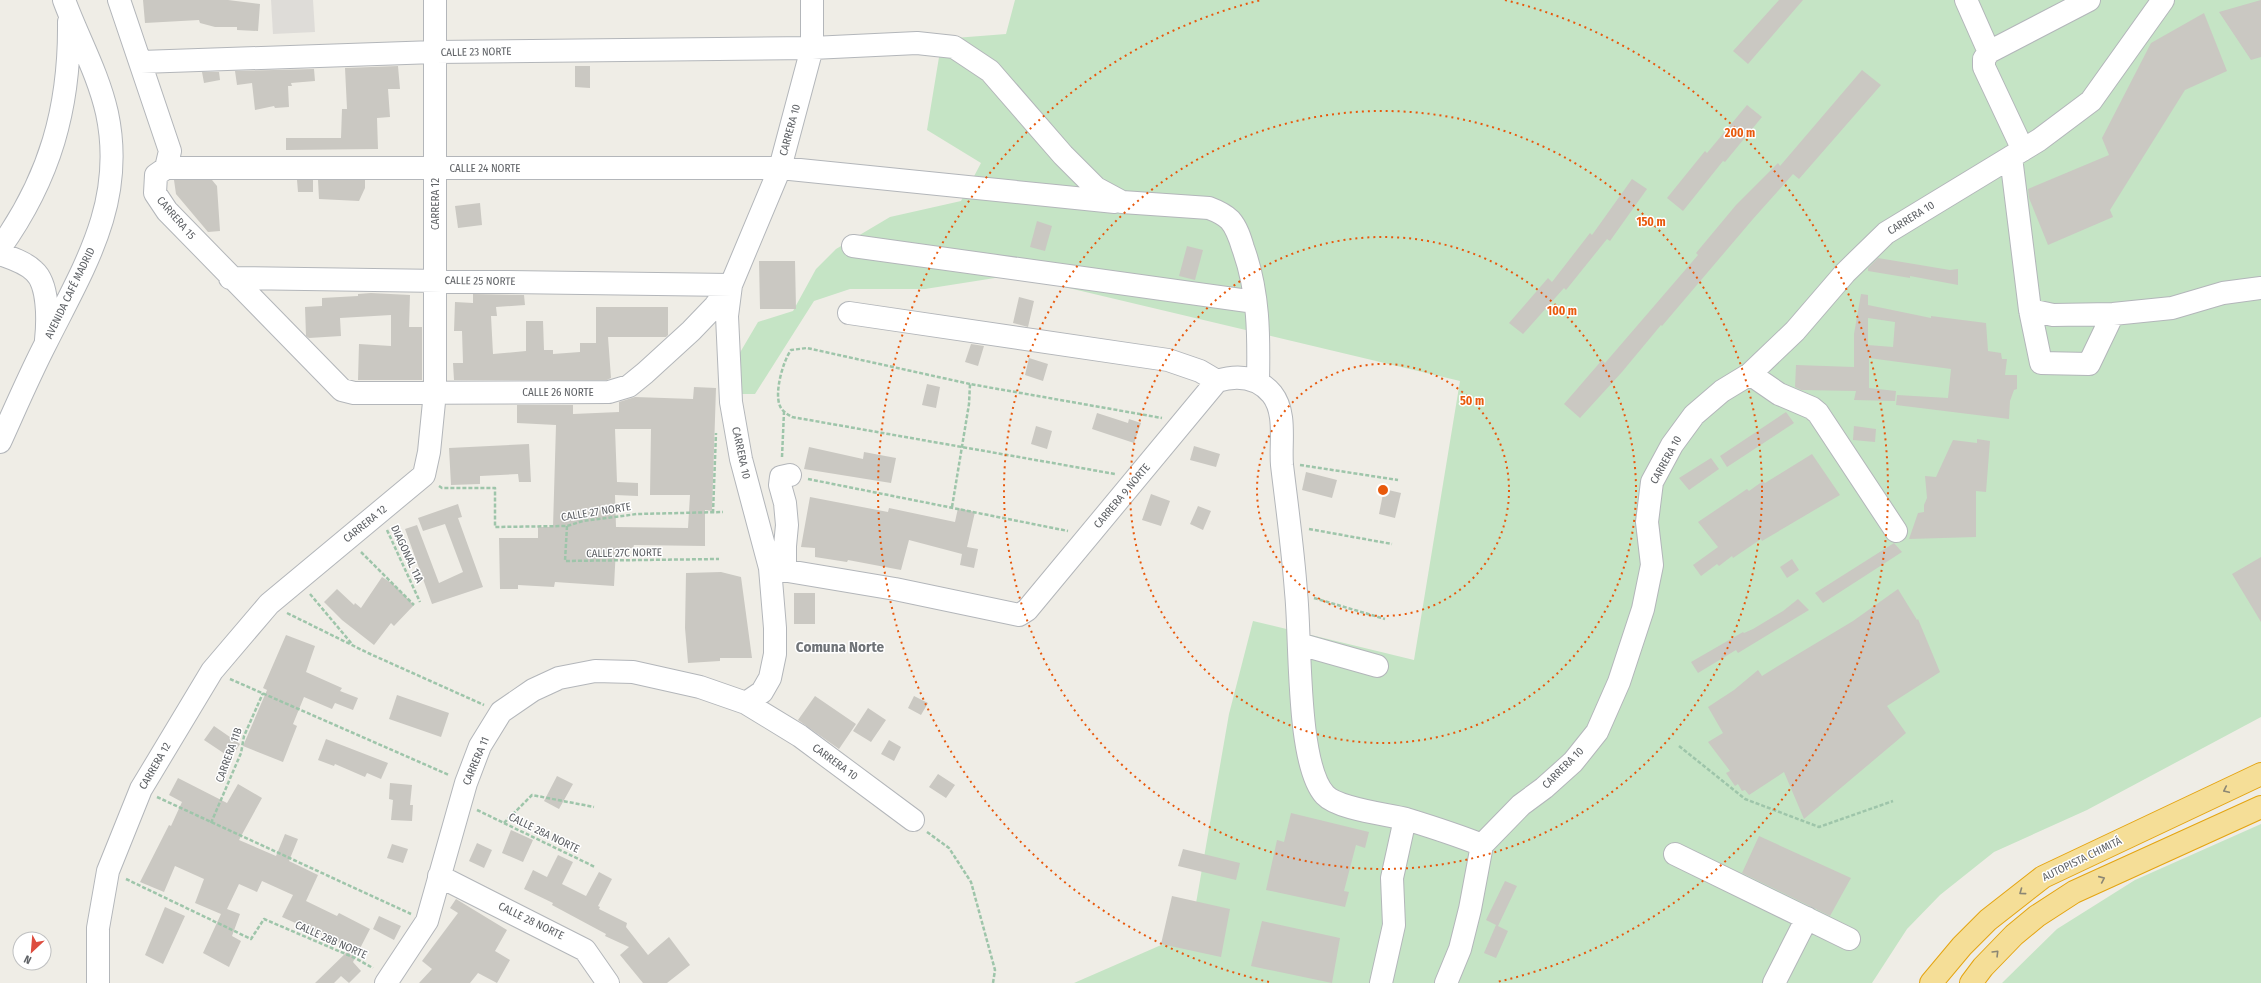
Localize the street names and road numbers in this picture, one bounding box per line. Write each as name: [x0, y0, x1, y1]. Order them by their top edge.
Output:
street label: CALLE 23 NORTE: [440, 45, 512, 59]
street label: CARRERA 10: [777, 103, 803, 157]
street label: CALLE 24 NORTE: [449, 162, 521, 175]
street label: CARRERA 12: [429, 178, 442, 230]
street label: CARRERA 15: [154, 194, 198, 242]
street label: CARRERA 10: [1885, 198, 1937, 238]
street label: AVENIDA CAFÉ MADRID: [41, 245, 98, 341]
street label: CALLE 25 NORTE: [444, 274, 516, 288]
street label: CALLE 26 NORTE: [522, 386, 594, 399]
street label: CARRERA 10: [729, 426, 753, 480]
street label: CARRERA 10: [1647, 433, 1685, 486]
street label: CARRERA 9 NORTE: [1091, 461, 1153, 531]
street label: CALLE 27 NORTE: [560, 500, 632, 524]
street label: CARRERA 12: [341, 502, 389, 545]
street label: DIAGONAL 11A: [388, 523, 426, 585]
street label: CALLE 27C NORTE: [586, 546, 662, 560]
street label: CARRERA 11B: [213, 726, 245, 784]
street label: CARRERA 11: [460, 735, 492, 787]
street label: CARRERA 12: [136, 740, 174, 792]
street label: CARRERA 10: [810, 741, 860, 783]
street label: CARRERA 10: [1540, 745, 1586, 791]
street label: CALLE 28A NORTE: [506, 810, 582, 856]
street label: AUTOPISTA CHIMITÁ: [2040, 833, 2124, 884]
street label: CALLE 28 NORTE: [496, 900, 566, 942]
street label: CALLE 28B NORTE: [293, 918, 369, 962]

